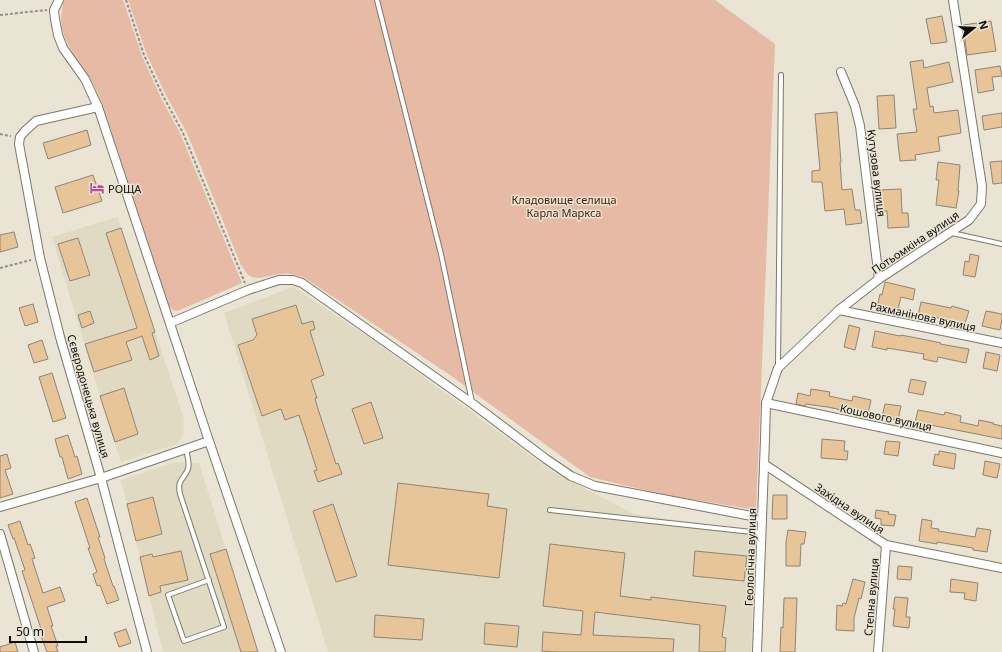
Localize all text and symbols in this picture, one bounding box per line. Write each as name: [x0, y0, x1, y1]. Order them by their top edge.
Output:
north arrow: [954, 8, 994, 48]
text: N: [975, 18, 993, 31]
street label: Кутузова вулиця: [864, 129, 890, 217]
hotel icon: РОЩА: [89, 180, 105, 196]
place label: РОЩА: [108, 181, 142, 196]
park label: Кладовище селища Карла Маркса: [511, 192, 617, 220]
street label: Потьомкіна вулиця: [868, 207, 962, 277]
street label: Рахманінова вулиця: [869, 297, 977, 335]
street label: Сєвєродонецька вулиця: [64, 332, 114, 460]
street label: Кошового вулиця: [839, 400, 933, 434]
street label: Західна вулиця: [812, 479, 888, 537]
street label: Геологічна вулиця: [741, 508, 759, 606]
street label: Степна вулиця: [860, 557, 882, 637]
scale bar: [10, 618, 86, 644]
text: 50 m: [16, 623, 44, 640]

